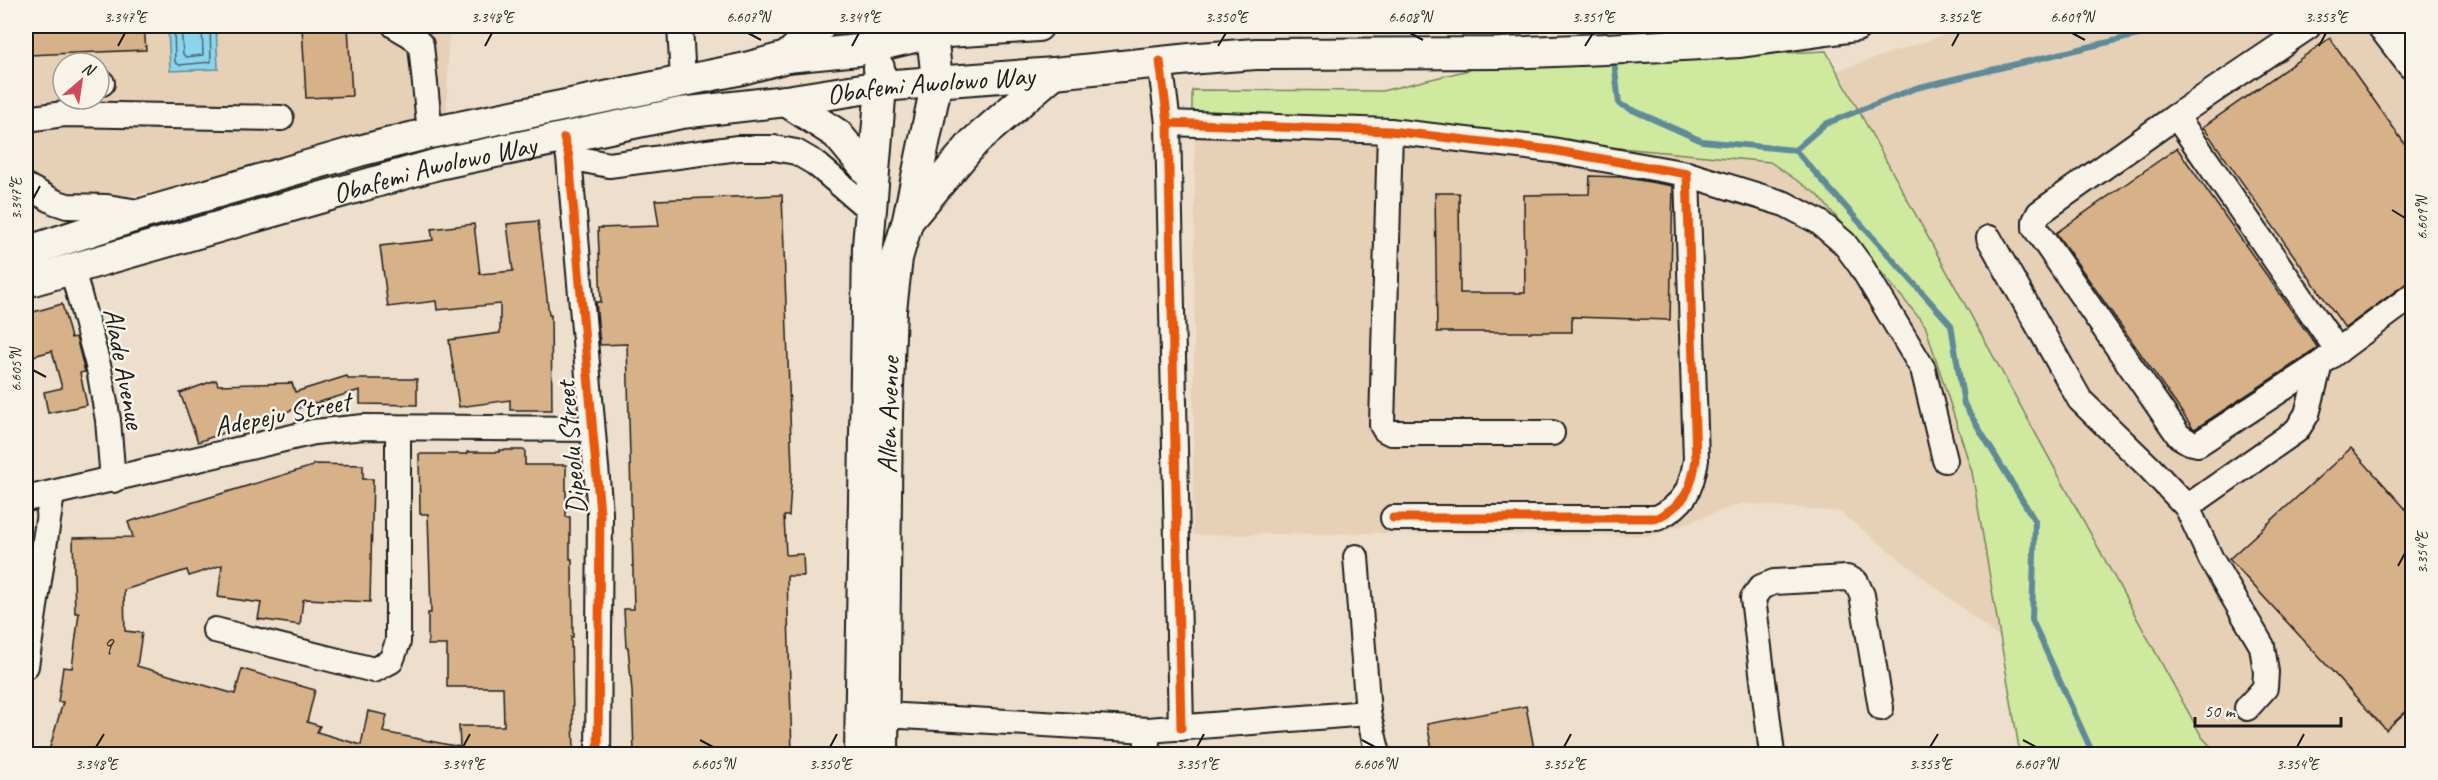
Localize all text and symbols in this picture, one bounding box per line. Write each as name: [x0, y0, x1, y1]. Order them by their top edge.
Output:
text: 3.347°E: [104, 8, 148, 27]
text: 3.348°E: [471, 8, 515, 27]
text: 6.607°N: [726, 8, 773, 27]
text: 3.349°E: [838, 8, 882, 27]
text: 3.350°E: [1205, 8, 1249, 27]
text: 6.608°N: [1388, 8, 1435, 27]
text: 3.351°E: [1572, 8, 1616, 27]
text: 3.352°E: [1938, 8, 1982, 27]
text: 6.609°N: [2050, 8, 2097, 27]
text: 3.353°E: [2305, 8, 2349, 27]
north arrow: [51, 51, 111, 111]
street label: Obafemi Awolowo Way: [824, 57, 1038, 112]
text: N: [79, 58, 100, 81]
street label: Obafemi Awolowo Way: [329, 126, 542, 211]
text: 3.347°E: [7, 176, 26, 220]
text: 6.609°N: [2413, 193, 2432, 240]
street label: Alade Avenue: [96, 305, 154, 433]
text: 6.605°N: [7, 345, 26, 392]
street label: Allen Avenue: [869, 354, 907, 474]
street label: Dipeolu Street: [547, 377, 594, 516]
street label: Adepeju Street: [211, 382, 357, 444]
text: 3.354°E: [2413, 530, 2432, 574]
house number: 9: [101, 629, 115, 662]
scale bar: [2195, 690, 2340, 728]
text: 50 m: [2204, 700, 2237, 722]
text: 3.348°E: [75, 755, 119, 774]
text: 3.349°E: [442, 755, 486, 774]
text: 6.605°N: [691, 755, 738, 774]
text: 3.350°E: [809, 755, 853, 774]
text: 3.351°E: [1176, 755, 1220, 774]
text: 6.606°N: [1353, 755, 1400, 774]
text: 3.352°E: [1543, 755, 1587, 774]
text: 3.353°E: [1909, 755, 1953, 774]
text: 6.607°N: [2014, 755, 2061, 774]
text: 3.354°E: [2276, 755, 2320, 774]

